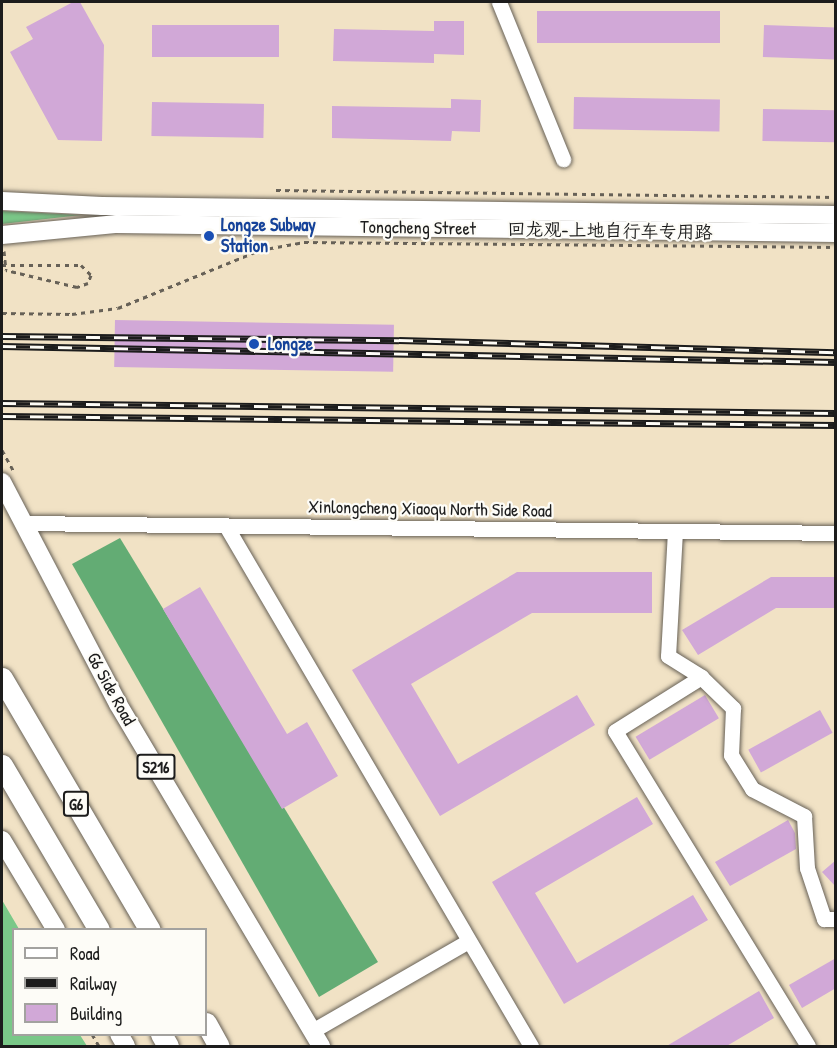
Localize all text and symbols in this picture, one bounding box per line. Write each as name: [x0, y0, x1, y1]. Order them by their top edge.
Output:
place label: Longze Subway Station: [221, 215, 316, 258]
street label: Tongcheng Street: [360, 216, 476, 240]
street label: 回龙观-上地自行车专用路: [507, 218, 713, 244]
marker: Longze Subway Station: [202, 229, 216, 243]
place label: Longze: [268, 333, 313, 355]
marker: Longze: [245, 335, 263, 353]
street label: Xinlongcheng Xiaoqu North Side Road: [308, 496, 552, 522]
street label: G6 Side Road: [82, 649, 140, 729]
road number: S216: [135, 754, 177, 780]
road number: G6: [62, 791, 90, 817]
legend: [12, 928, 207, 1036]
text: Road: [70, 941, 100, 966]
text: Railway: [70, 971, 117, 996]
text: Building: [70, 1001, 122, 1026]

